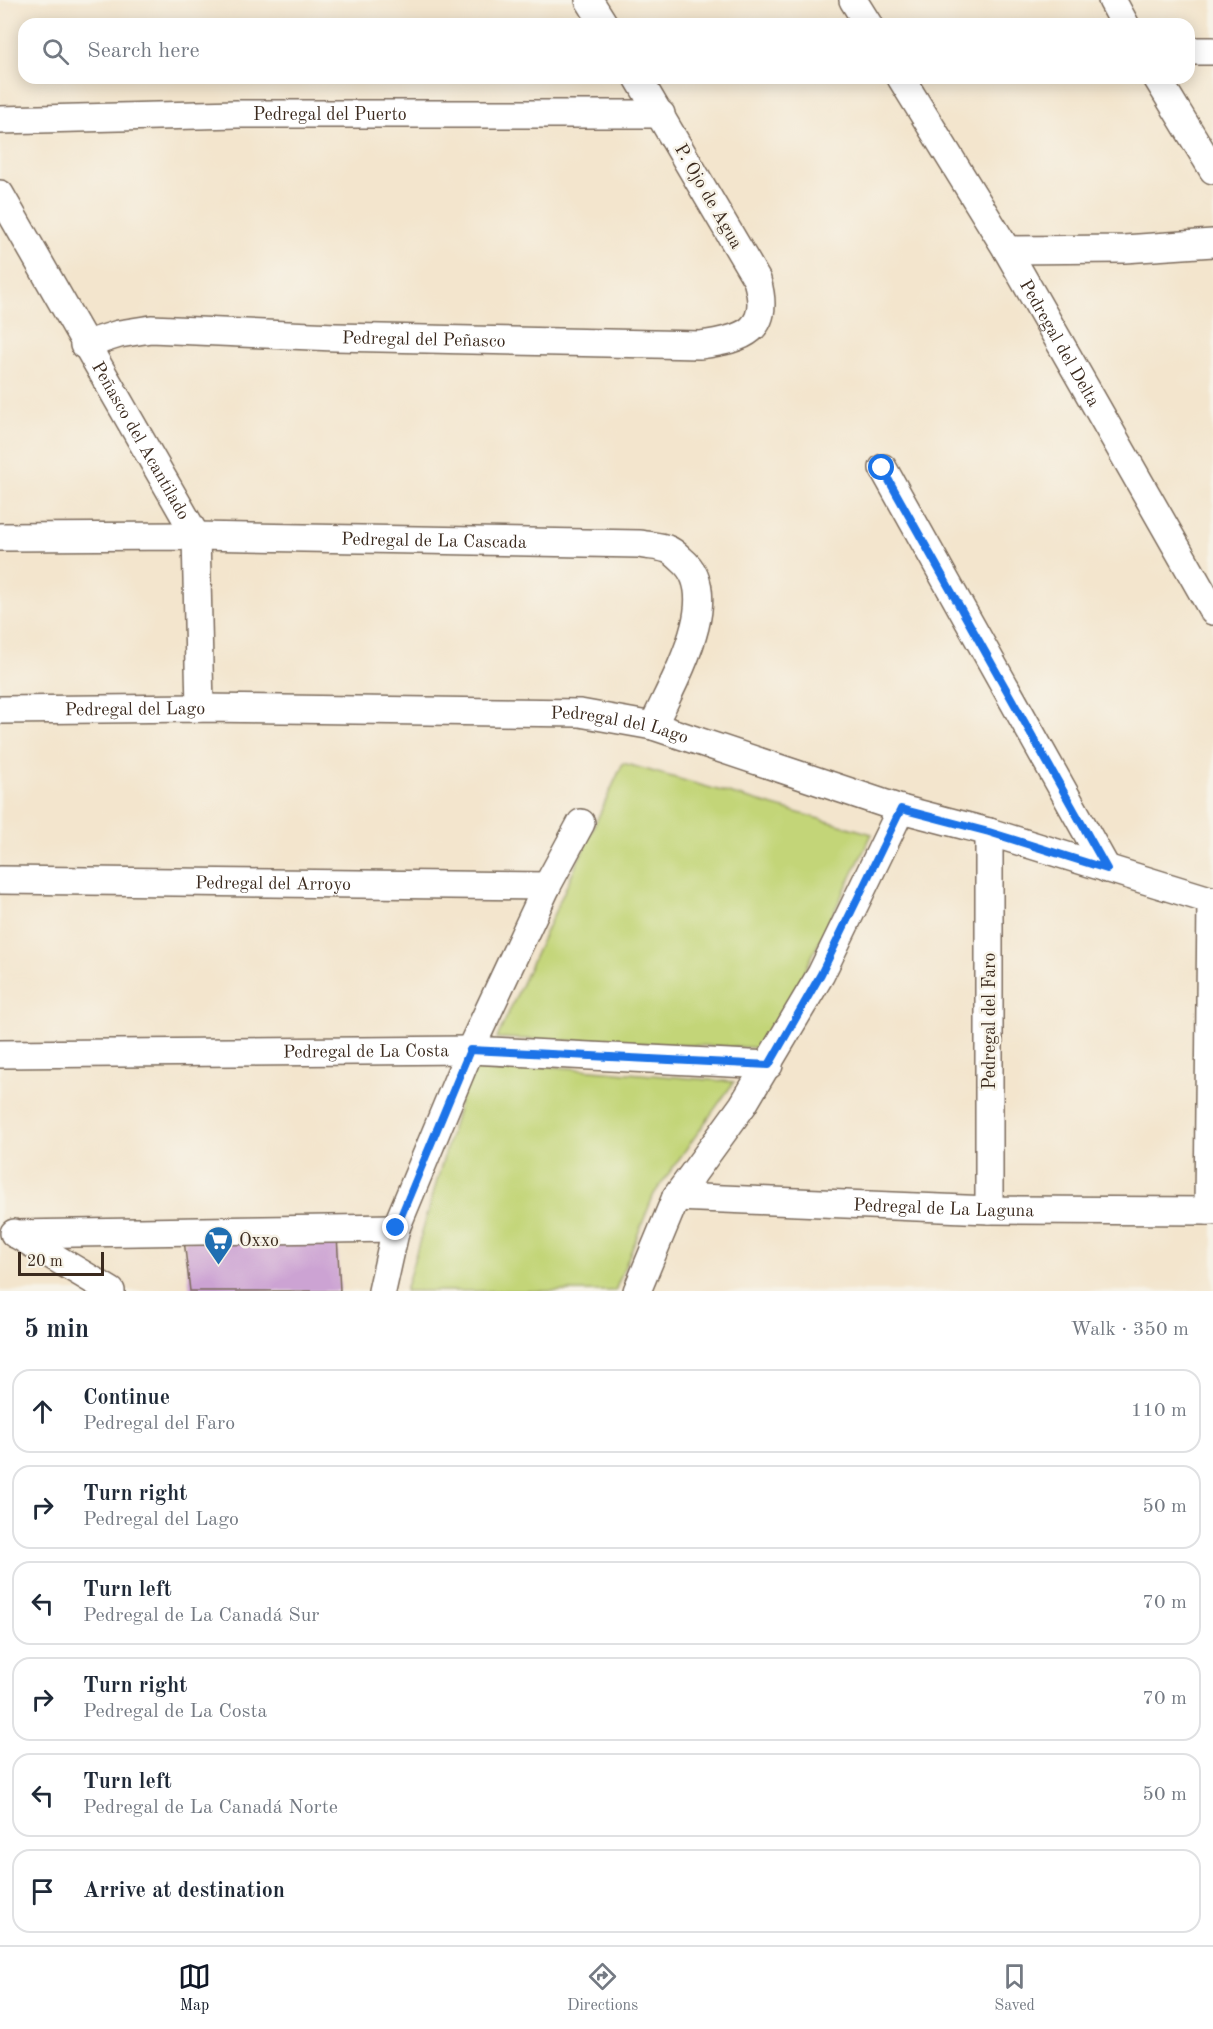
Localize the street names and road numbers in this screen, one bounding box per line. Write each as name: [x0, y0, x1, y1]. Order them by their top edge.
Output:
street label: Pedregal del Puerto: [253, 106, 407, 124]
street label: P. Ojo de Agua: [671, 141, 745, 252]
street label: Pedregal del Delta: [1016, 277, 1103, 410]
street label: Pedregal del Peñasco: [342, 329, 506, 351]
street label: Peñasco del Acantilado: [88, 359, 193, 523]
street label: Pedregal de La Cascada: [341, 531, 527, 552]
street label: Pedregal del Lago: [65, 700, 205, 719]
street label: Pedregal del Lago: [551, 705, 691, 747]
street label: Pedregal del Arroyo: [195, 874, 351, 894]
street label: Pedregal del Faro: [981, 952, 999, 1089]
street label: Pedregal de La Costa: [283, 1042, 449, 1062]
street label: Pedregal de La Laguna: [853, 1196, 1034, 1220]

